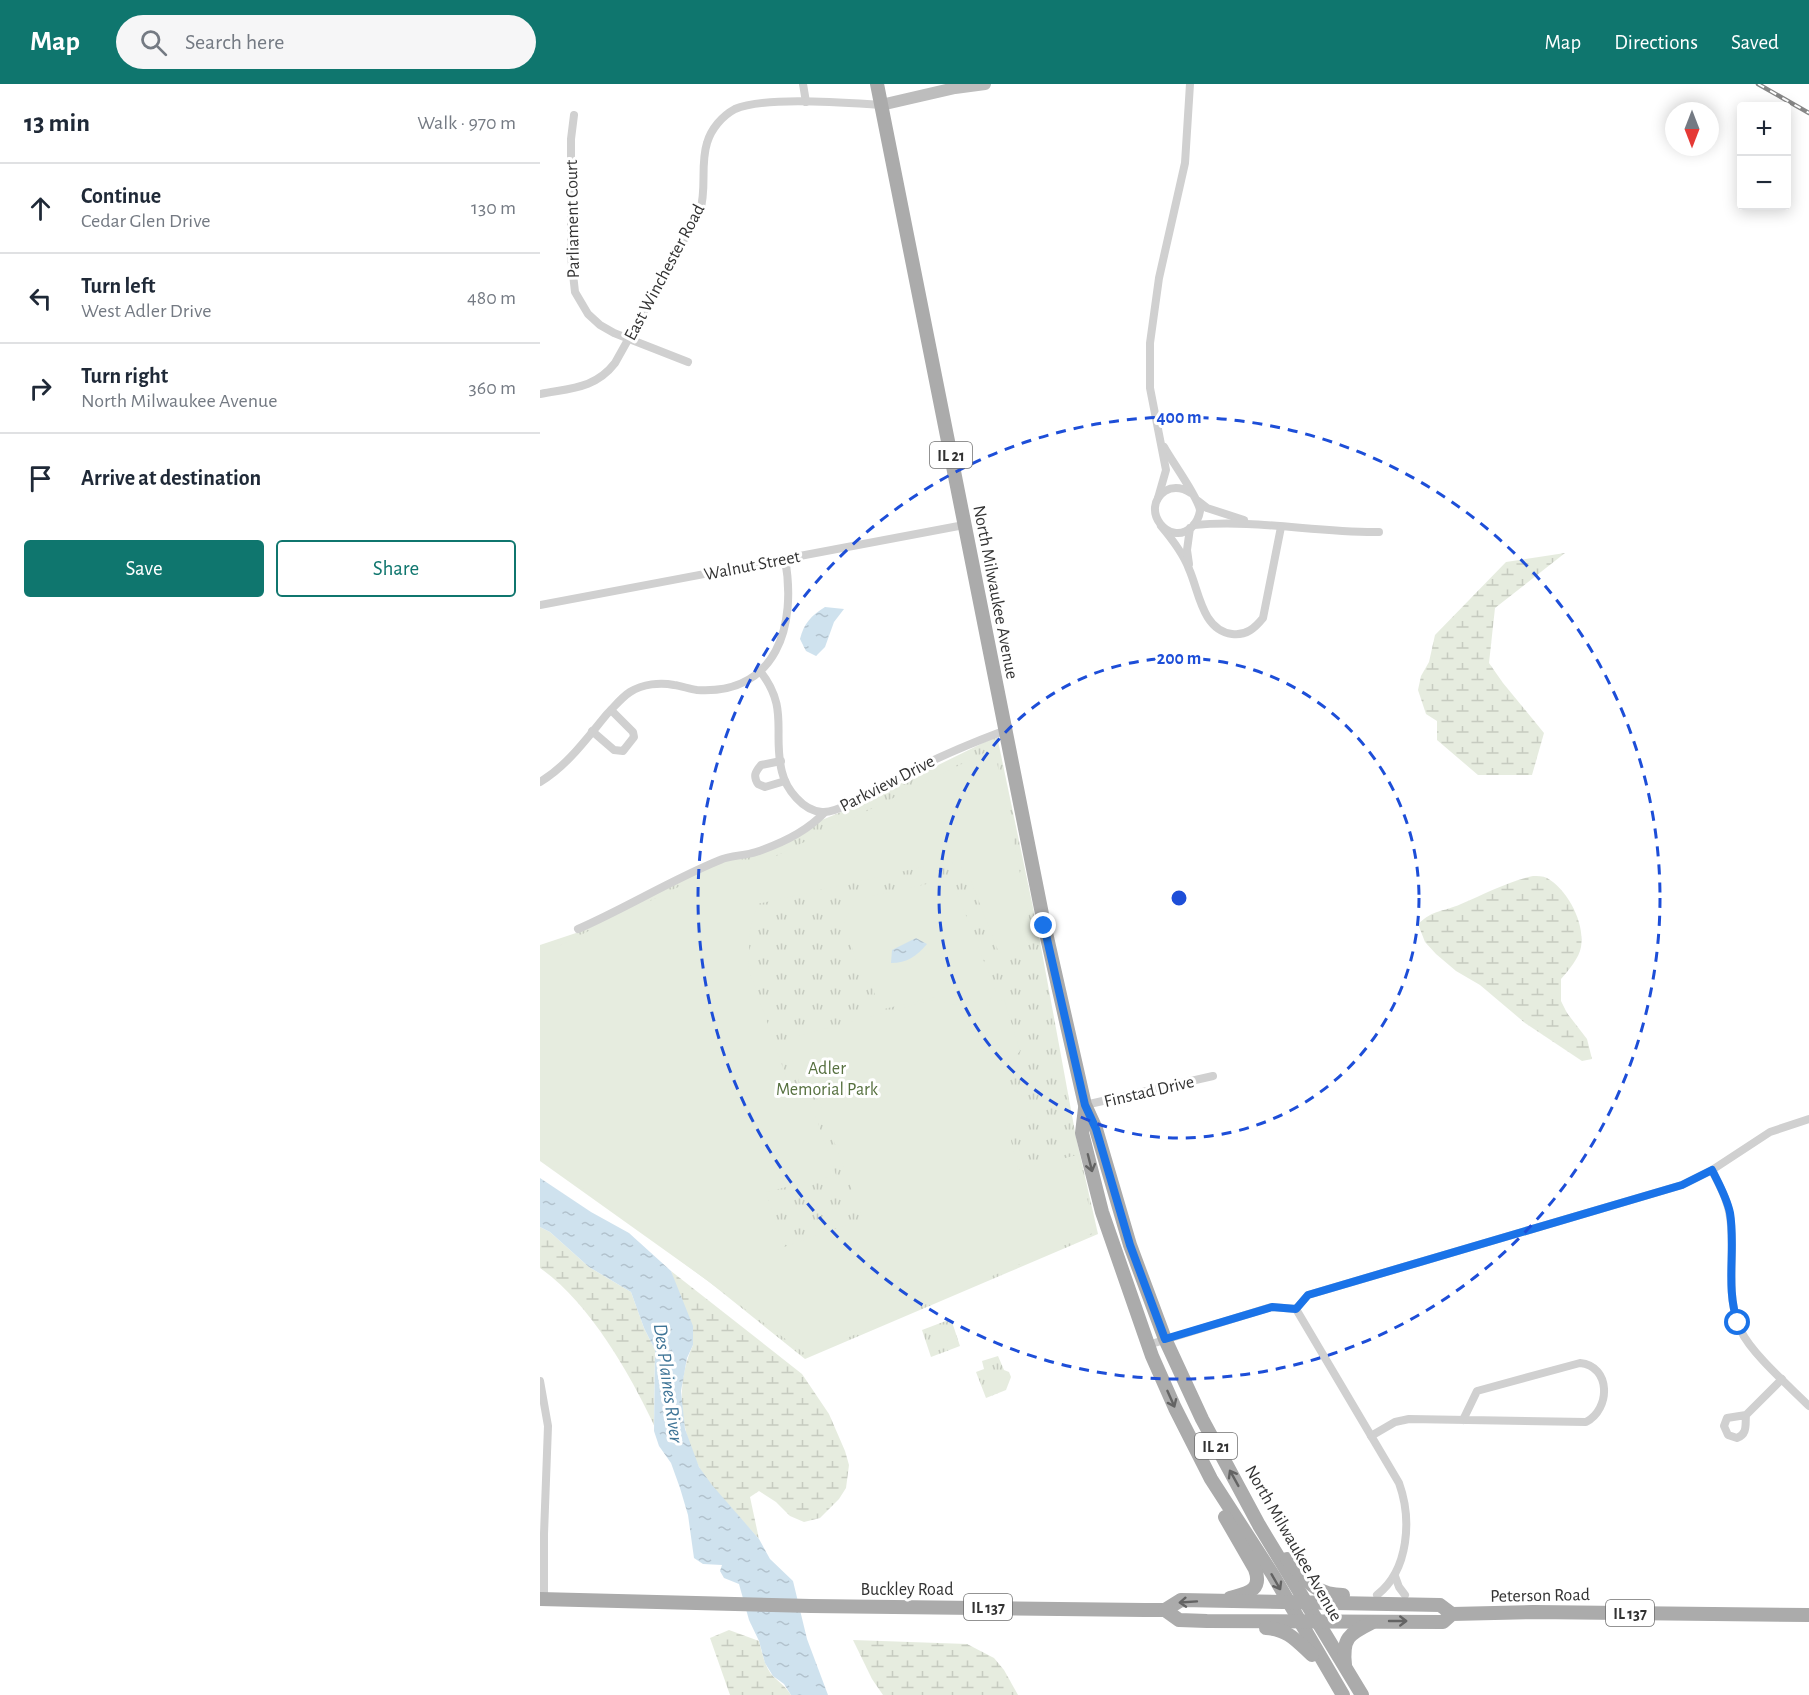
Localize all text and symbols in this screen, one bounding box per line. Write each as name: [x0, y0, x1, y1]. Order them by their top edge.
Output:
search box: [116, 15, 536, 69]
icon: search: [137, 26, 170, 59]
text: Map: [30, 28, 80, 56]
text: Search here: [185, 31, 284, 53]
text: Map: [1545, 32, 1581, 53]
text: Directions: [1614, 32, 1698, 53]
text: Saved: [1731, 32, 1779, 53]
north arrow: [1665, 102, 1719, 156]
map controls: [1737, 102, 1791, 210]
button: +: [1737, 102, 1791, 156]
text: 13 min: [24, 110, 90, 136]
text: Walk · 970 m: [417, 113, 516, 133]
button: −: [1737, 156, 1791, 210]
street label: Parliament Court: [563, 159, 583, 279]
text: Continue: [81, 185, 161, 207]
icon: ahead: [24, 192, 57, 225]
text: 130 m: [471, 198, 516, 218]
street label: East Winchester Road: [621, 201, 708, 344]
text: Cedar Glen Drive: [81, 211, 211, 231]
text: Turn left: [81, 275, 155, 297]
icon: left: [24, 282, 57, 315]
text: 480 m: [467, 288, 516, 308]
text: West Adler Drive: [81, 301, 211, 321]
text: Turn right: [81, 365, 168, 387]
icon: right: [24, 372, 57, 405]
text: 360 m: [469, 378, 516, 398]
text: North Milwaukee Avenue: [81, 391, 277, 411]
text: 400 m: [1156, 409, 1202, 427]
road number: IL 21: [930, 442, 972, 468]
icon: arrive: [24, 462, 57, 495]
text: Arrive at destination: [81, 467, 261, 489]
street label: North Milwaukee Avenue: [969, 504, 1021, 681]
button: Save: [24, 540, 264, 597]
button: Share: [276, 540, 516, 597]
street label: Walnut Street: [703, 548, 802, 584]
text: 200 m: [1157, 650, 1201, 668]
street label: Parkview Drive: [837, 752, 938, 815]
centre of rings: [1169, 888, 1189, 908]
route end: [1030, 912, 1056, 938]
park label: Adler Memorial Park: [776, 1060, 879, 1099]
street label: Finstad Drive: [1102, 1073, 1196, 1111]
one-way arrow: [1084, 1153, 1096, 1172]
route start: [1724, 1309, 1750, 1335]
water label: Des Plaines River: [650, 1322, 686, 1445]
one-way arrow: [1166, 1389, 1177, 1408]
road number: IL 21: [1195, 1433, 1237, 1459]
street label: North Milwaukee Avenue: [1241, 1462, 1345, 1625]
one-way arrow: [1228, 1470, 1239, 1488]
one-way arrow: [1271, 1572, 1282, 1590]
street label: Buckley Road: [860, 1581, 954, 1599]
street label: Peterson Road: [1490, 1586, 1590, 1606]
road number: IL 137: [964, 1594, 1012, 1620]
one-way arrow: [1179, 1596, 1199, 1607]
road number: IL 137: [1606, 1600, 1654, 1626]
one-way arrow: [1387, 1615, 1407, 1627]

